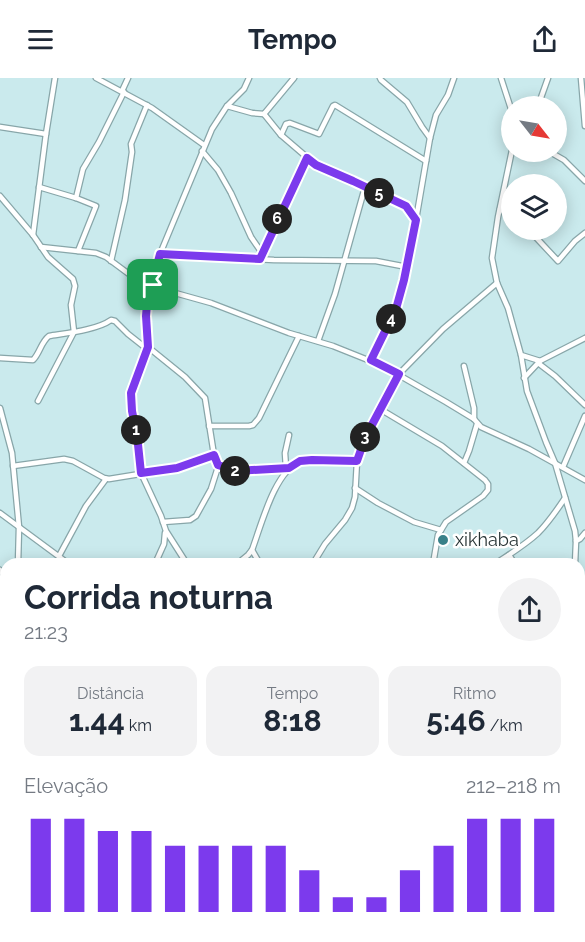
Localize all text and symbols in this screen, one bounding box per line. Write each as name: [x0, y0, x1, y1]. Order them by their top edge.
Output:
icon: menu: [24, 23, 57, 56]
icon: share: [528, 23, 561, 56]
text: Tempo: [248, 24, 337, 55]
north arrow: [501, 96, 567, 162]
map controls: [501, 96, 567, 240]
button: layers: [501, 174, 567, 240]
pin: 5: [364, 178, 394, 208]
text: 5: [375, 183, 383, 202]
pin: 6: [262, 204, 292, 234]
text: 6: [272, 209, 282, 228]
pin: [127, 259, 178, 310]
icon: arrive: [136, 268, 169, 301]
pin: 4: [376, 304, 406, 334]
text: 4: [386, 309, 396, 328]
pin: 1: [121, 415, 151, 445]
text: 1: [132, 420, 140, 439]
pin: 3: [350, 422, 380, 452]
text: 3: [361, 427, 369, 446]
pin: 2: [220, 456, 250, 486]
text: 2: [230, 461, 240, 480]
place label: xikhaba: [455, 529, 519, 550]
marker: xikhaba: [436, 533, 450, 547]
text: Corrida noturna: [24, 578, 273, 617]
button: share: [498, 578, 561, 641]
text: 21:23: [24, 620, 68, 644]
text: Distância: [77, 684, 144, 703]
text: Tempo: [267, 684, 318, 703]
text: Ritmo: [453, 684, 496, 703]
text: 1.44: [69, 703, 125, 738]
text: 8:18: [263, 703, 322, 738]
text: 5:46: [426, 703, 486, 738]
text: km: [125, 716, 152, 735]
text: /km: [486, 716, 523, 735]
text: Elevação: [24, 774, 108, 798]
text: 212–218 m: [466, 774, 561, 798]

